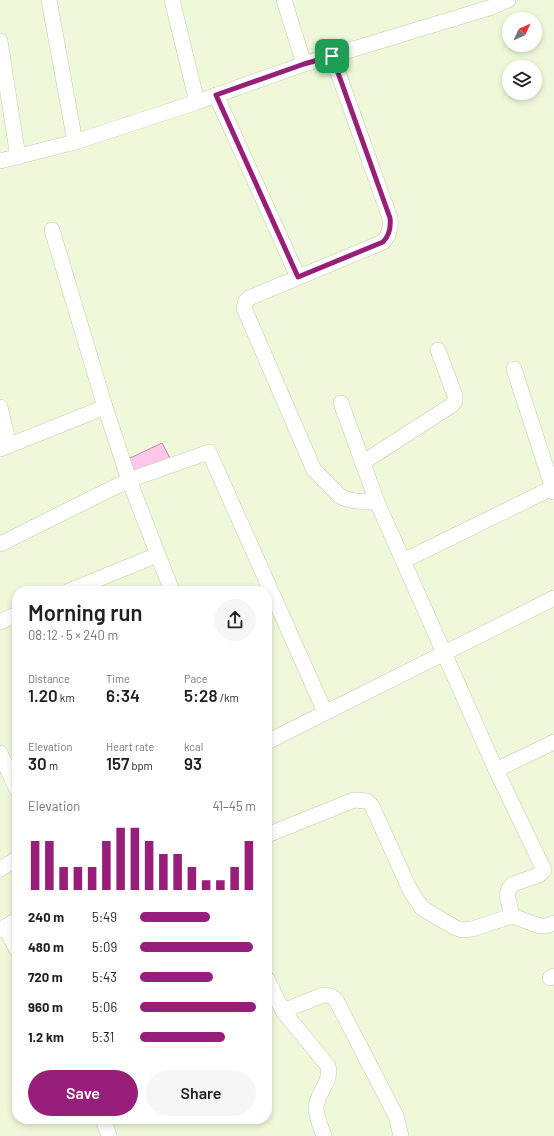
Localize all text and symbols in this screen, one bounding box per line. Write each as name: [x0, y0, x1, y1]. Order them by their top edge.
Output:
north arrow: [502, 12, 542, 52]
map controls: [502, 12, 542, 100]
pin: [315, 39, 349, 73]
icon: arrive: [321, 45, 343, 67]
button: layers: [502, 60, 542, 100]
text: Morning run: [28, 599, 142, 625]
button: share: [214, 599, 256, 641]
text: 08:12 · 5 × 240 m: [28, 627, 118, 643]
text: Distance: [28, 672, 70, 685]
text: Time: [106, 672, 130, 685]
text: Pace: [184, 672, 208, 685]
text: 1.20: [28, 685, 58, 705]
text: 6:34: [106, 685, 140, 705]
text: 5:28: [184, 685, 217, 705]
text: km: [58, 691, 74, 704]
text: /km: [217, 691, 239, 704]
text: Elevation: [28, 740, 72, 753]
text: Heart rate: [106, 740, 154, 753]
text: kcal: [184, 740, 203, 753]
text: 30: [28, 753, 47, 773]
text: 157: [106, 753, 129, 773]
text: 93: [184, 753, 202, 773]
text: m: [47, 759, 58, 772]
text: bpm: [129, 759, 153, 772]
text: Elevation: [28, 798, 80, 814]
text: 41–45 m: [212, 798, 256, 814]
text: 240 m: [28, 909, 64, 925]
text: 5:49: [92, 909, 117, 925]
text: 480 m: [28, 939, 64, 955]
text: 5:09: [92, 939, 117, 955]
text: 720 m: [28, 969, 63, 985]
text: 5:43: [92, 969, 117, 985]
text: 960 m: [28, 999, 63, 1015]
text: 5:06: [92, 999, 117, 1015]
text: 1.2 km: [28, 1029, 64, 1045]
text: 5:31: [92, 1029, 114, 1045]
button: Save: [28, 1070, 138, 1116]
button: Share: [146, 1070, 256, 1116]

